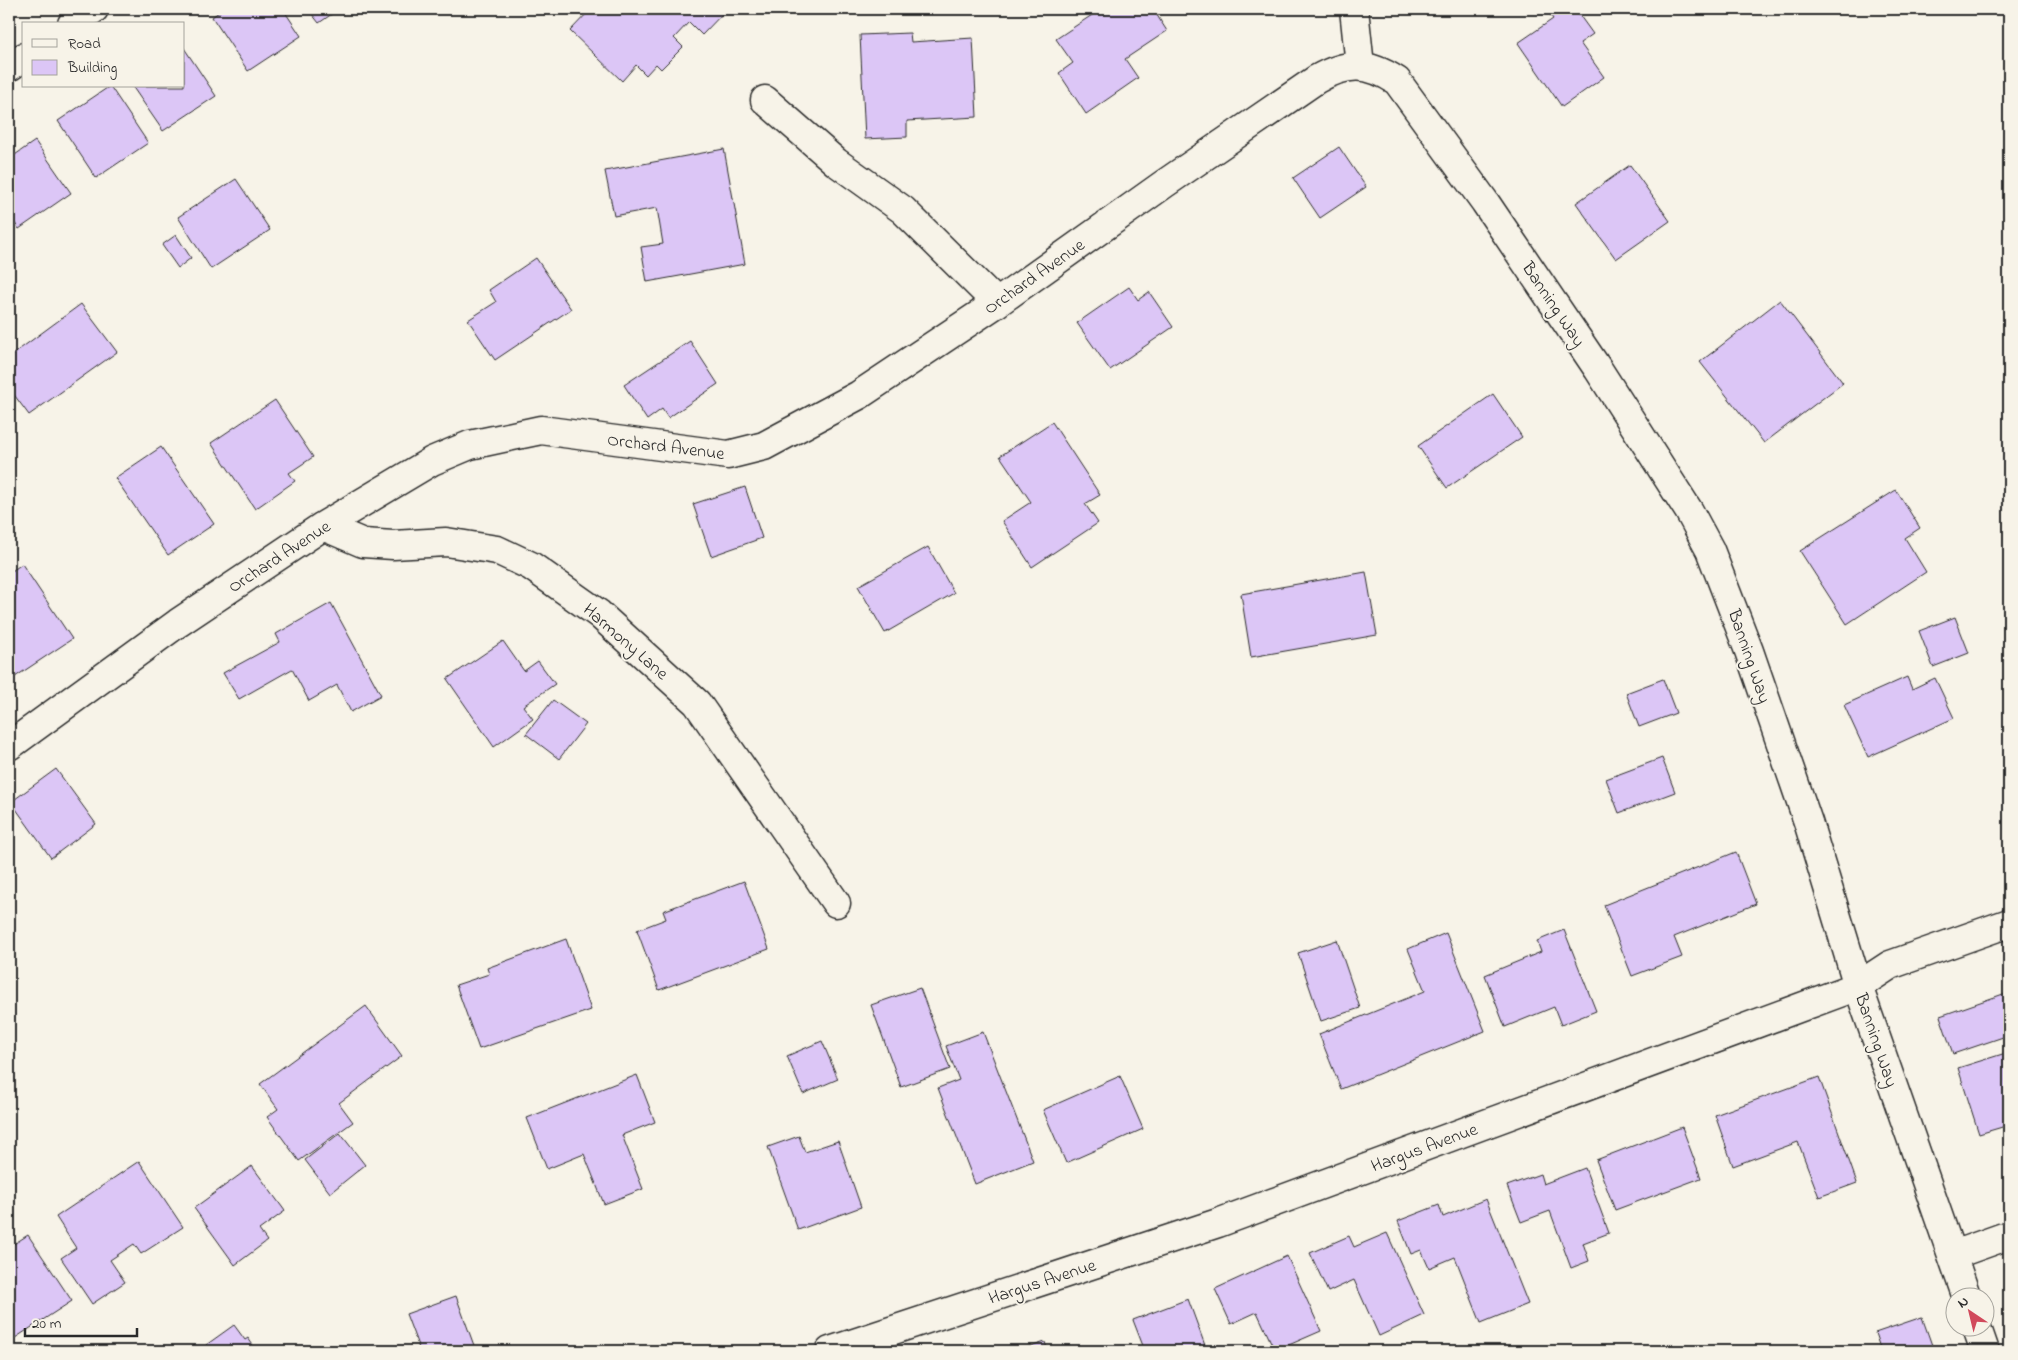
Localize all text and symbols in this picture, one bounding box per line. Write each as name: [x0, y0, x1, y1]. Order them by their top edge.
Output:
legend: [22, 22, 185, 88]
text: Road: [68, 33, 101, 55]
text: Building: [67, 57, 117, 80]
street label: Orchard Avenue: [979, 233, 1092, 322]
street label: Banning Way: [1513, 256, 1591, 354]
street label: Orchard Avenue: [606, 428, 727, 468]
street label: Orchard Avenue: [224, 514, 337, 601]
street label: Harmony Lane: [576, 598, 674, 688]
street label: Banning Way: [1719, 605, 1776, 708]
street label: Banning Way: [1846, 989, 1903, 1092]
street label: Hargus Avenue: [1368, 1117, 1483, 1181]
street label: Hargus Avenue: [986, 1253, 1101, 1313]
north arrow: [1946, 1288, 1996, 1338]
text: N: [1954, 1291, 1973, 1314]
scale bar: [25, 1305, 138, 1337]
text: 20 m: [32, 1313, 62, 1335]

